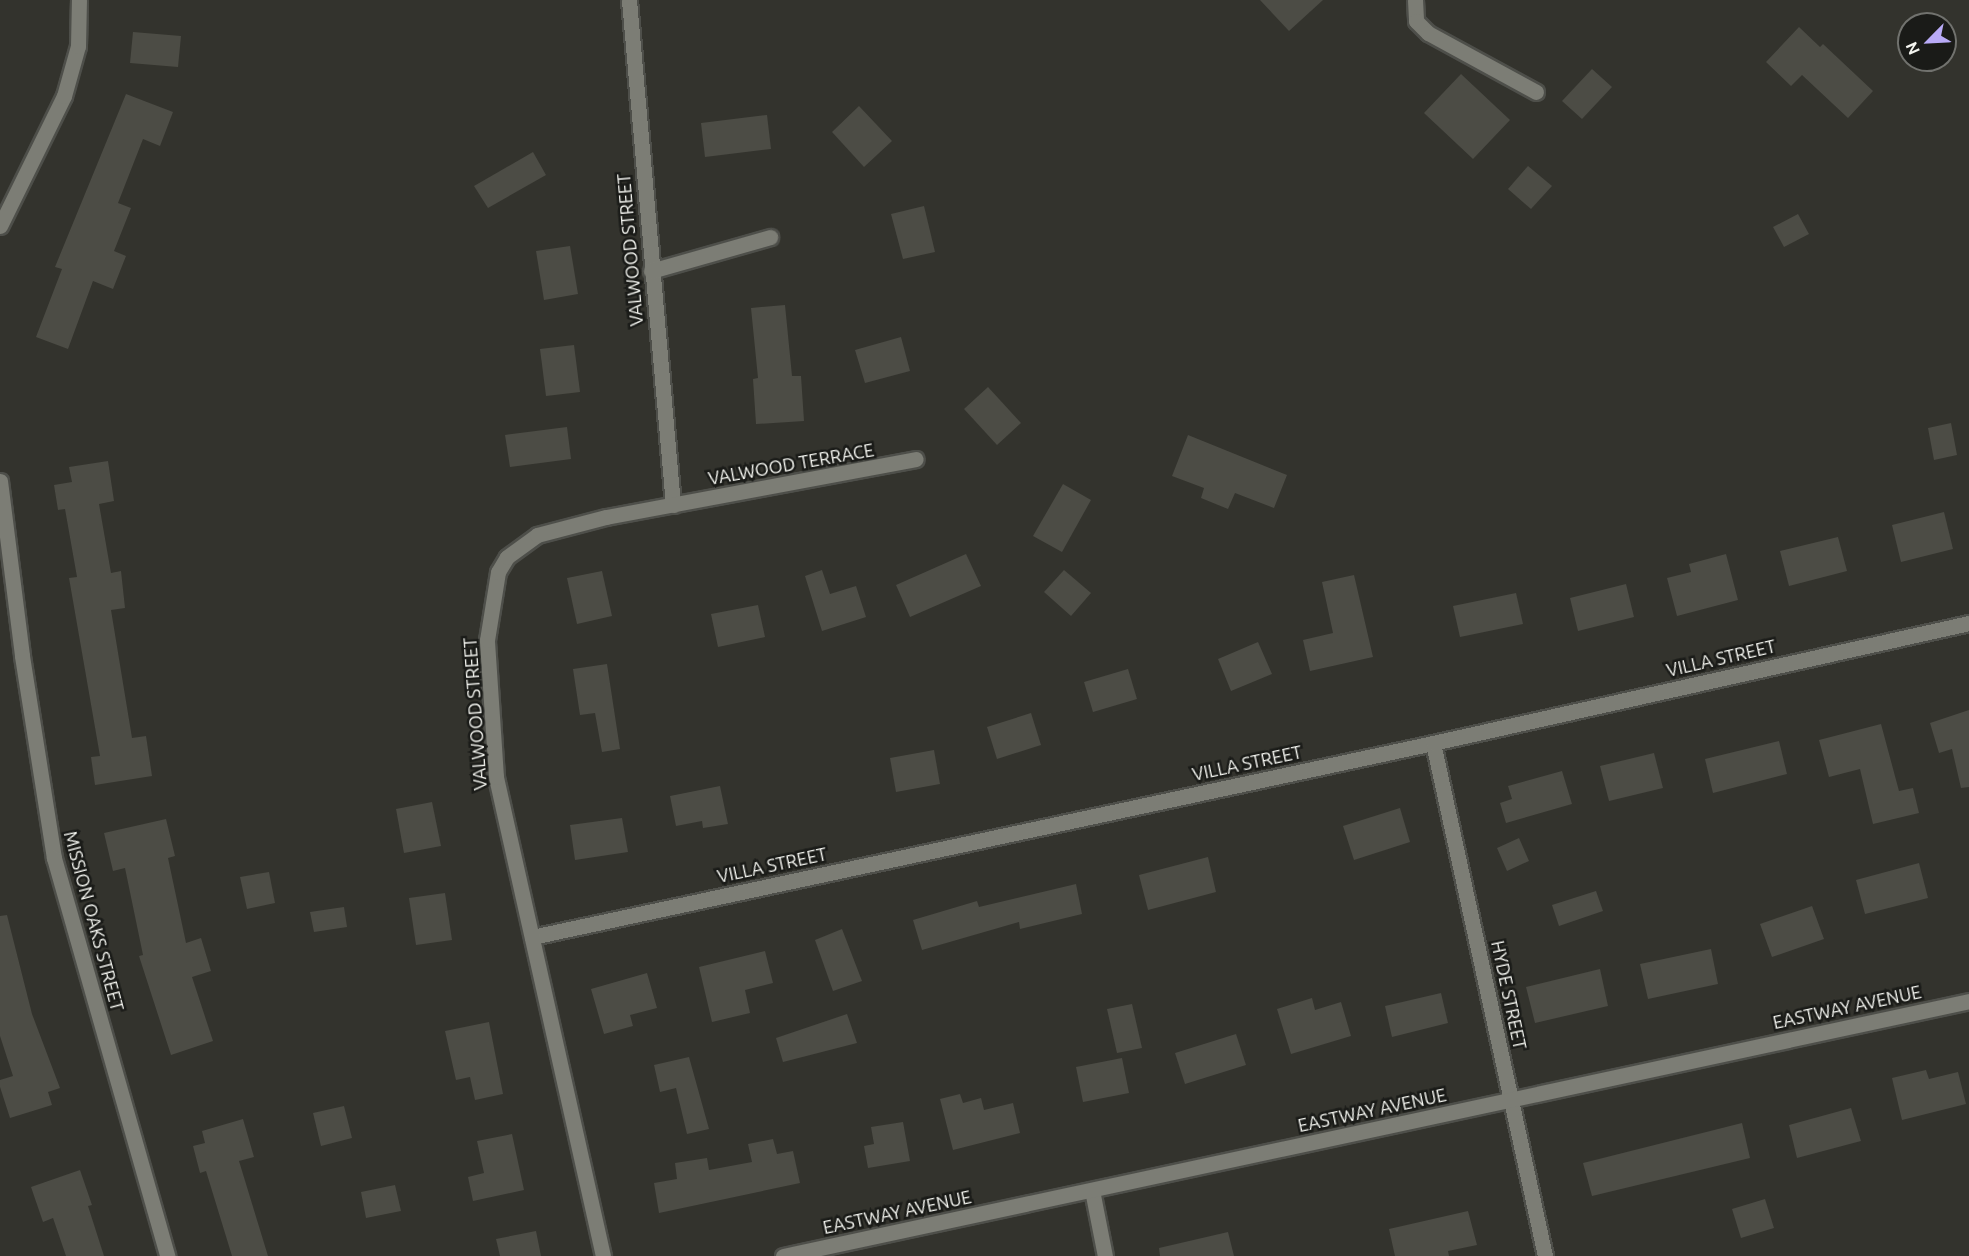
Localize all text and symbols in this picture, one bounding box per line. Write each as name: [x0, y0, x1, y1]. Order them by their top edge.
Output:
north arrow: [1897, 12, 1957, 72]
text: N: [1902, 39, 1923, 58]
street label: VALWOOD STREET: [613, 173, 647, 327]
street label: VALWOOD TERRACE: [706, 439, 876, 489]
street label: VILLA STREET: [1664, 635, 1778, 681]
street label: VALWOOD STREET: [459, 637, 491, 791]
street label: VILLA STREET: [1190, 741, 1304, 785]
street label: MISSION OAKS STREET: [60, 829, 128, 1013]
street label: VILLA STREET: [715, 843, 829, 887]
street label: HYDE STREET: [1487, 939, 1531, 1051]
street label: EASTWAY AVENUE: [1771, 981, 1923, 1033]
street label: EASTWAY AVENUE: [1296, 1084, 1448, 1136]
street label: EASTWAY AVENUE: [821, 1186, 973, 1238]

